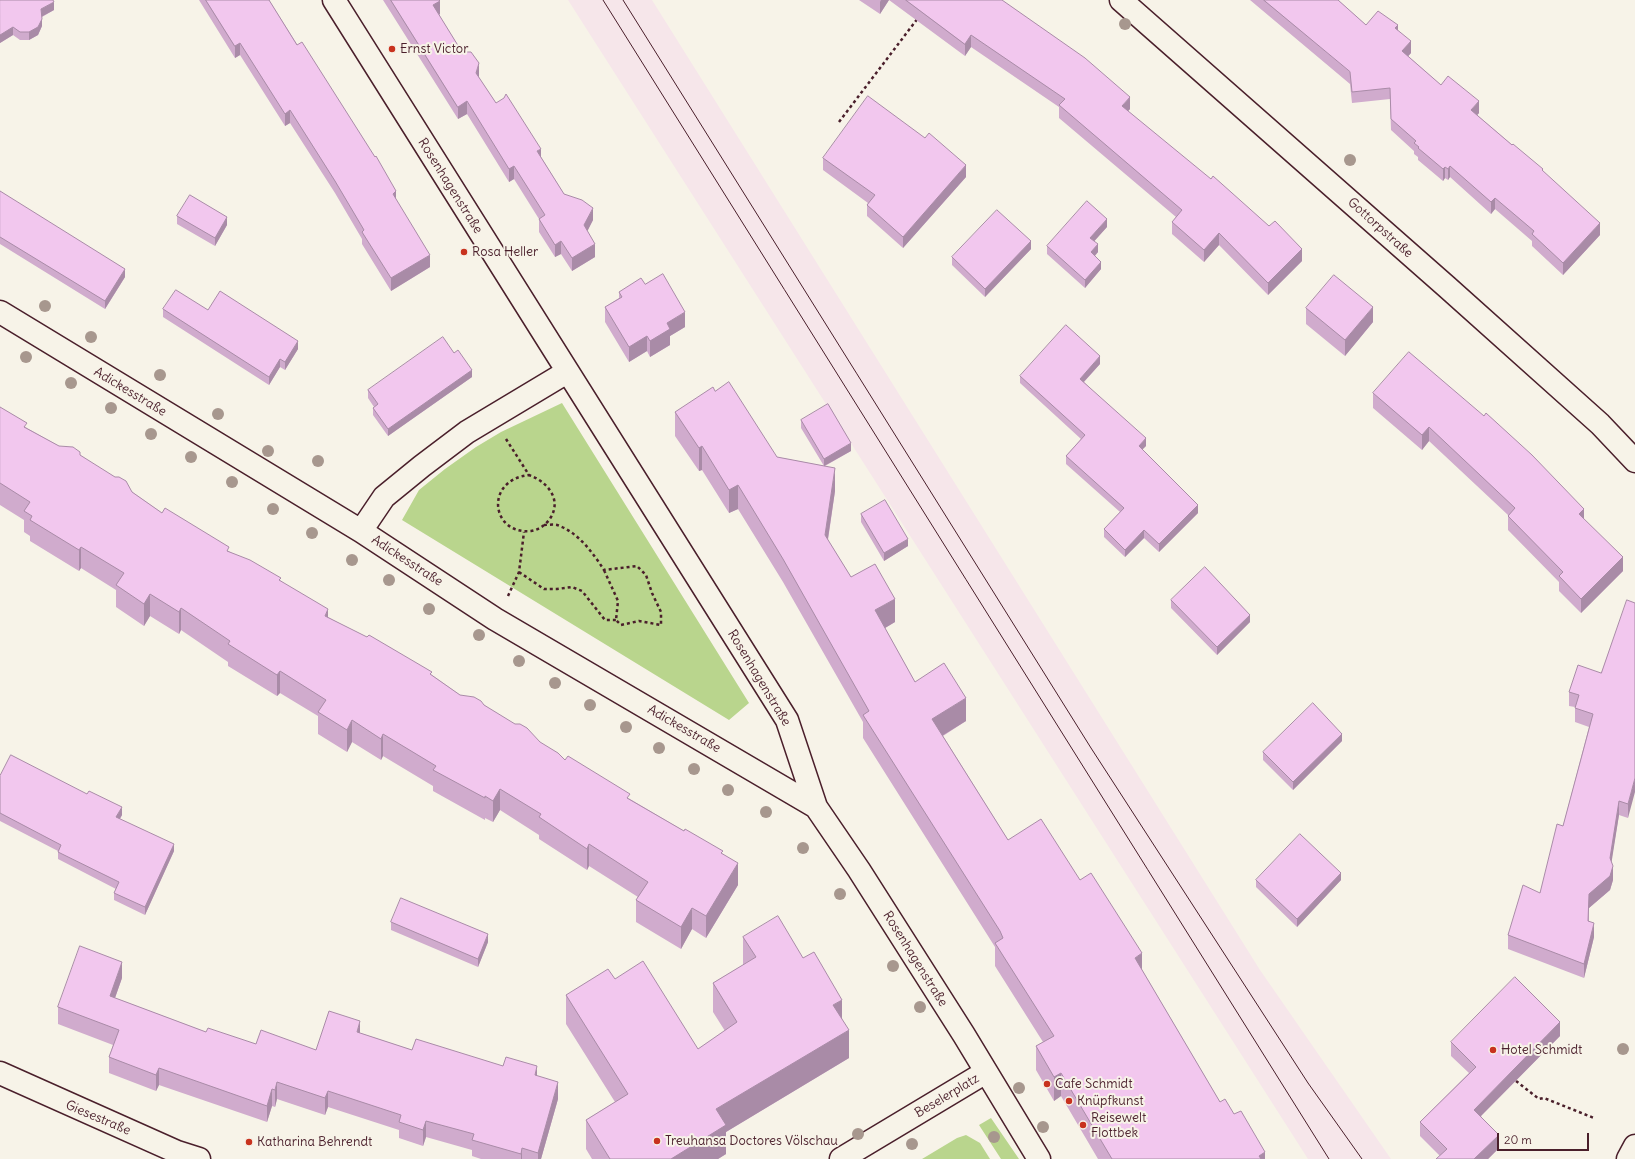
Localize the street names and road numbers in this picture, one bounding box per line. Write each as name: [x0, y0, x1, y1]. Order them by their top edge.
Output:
street label: Rosenhagenstraße: [414, 135, 486, 237]
street label: Gottorpstraße: [1344, 195, 1416, 261]
street label: Adickesstraße: [91, 364, 169, 420]
street label: Adickesstraße: [368, 532, 446, 590]
street label: Rosenhagenstraße: [724, 627, 794, 729]
street label: Adickesstraße: [645, 702, 723, 756]
street label: Rosenhagenstraße: [879, 908, 951, 1010]
street label: Beselerplatz: [912, 1071, 982, 1121]
street label: Giesestraße: [63, 1097, 133, 1139]

